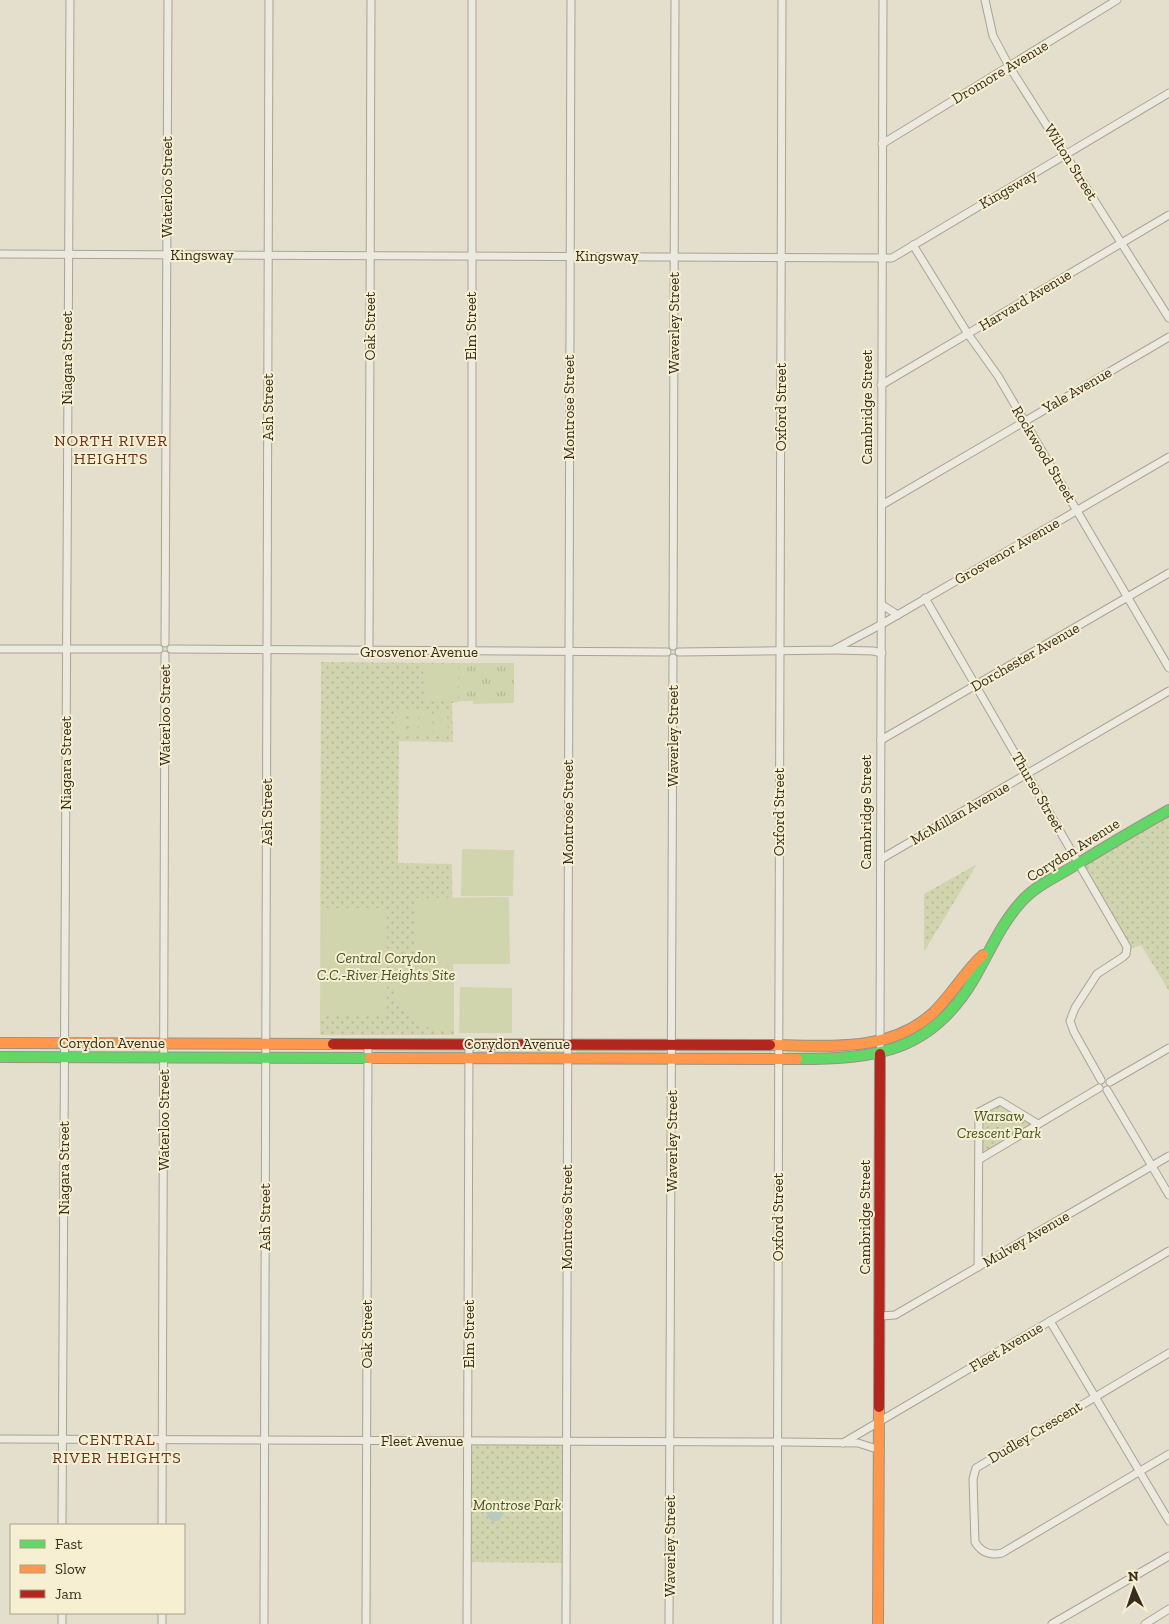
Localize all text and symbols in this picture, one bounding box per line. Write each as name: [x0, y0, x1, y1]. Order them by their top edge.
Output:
street label: Dromore Avenue: [949, 36, 1051, 108]
street label: Wilton Street: [1040, 120, 1102, 204]
street label: Waterloo Street: [158, 136, 176, 238]
street label: Kingsway: [976, 165, 1040, 213]
street label: Kingsway: [170, 246, 234, 264]
street label: Kingsway: [575, 247, 639, 265]
street label: Harvard Avenue: [976, 265, 1074, 335]
street label: Waverley Street: [665, 272, 683, 374]
street label: Oak Street: [361, 291, 379, 360]
street label: Elm Street: [462, 291, 480, 360]
street label: Niagara Street: [58, 310, 76, 405]
street label: Cambridge Street: [858, 349, 876, 464]
street label: Montrose Street: [560, 354, 578, 460]
street label: Oxford Street: [772, 362, 790, 451]
street label: Yale Avenue: [1038, 363, 1115, 418]
street label: Ash Street: [259, 373, 277, 441]
street label: Rockwood Street: [1008, 402, 1080, 506]
district label: NORTH RIVER HEIGHTS: [54, 431, 168, 468]
street label: Grosvenor Avenue: [951, 514, 1063, 588]
street label: Dorchester Avenue: [967, 619, 1083, 695]
street label: Grosvenor Avenue: [360, 643, 478, 661]
street label: Waterloo Street: [156, 664, 174, 766]
street label: Waverley Street: [664, 685, 682, 787]
street label: Niagara Street: [57, 715, 75, 810]
street label: Thurso Street: [1008, 749, 1068, 836]
street label: Cambridge Street: [857, 754, 875, 869]
street label: Montrose Street: [559, 759, 577, 865]
street label: Oxford Street: [770, 767, 788, 856]
street label: McMillan Avenue: [907, 777, 1013, 849]
street label: Ash Street: [258, 778, 276, 846]
street label: Corydon Avenue: [1023, 814, 1123, 886]
park label: Central Corydon C.C.-River Heights Site: [317, 949, 455, 984]
street label: Corydon Avenue: [59, 1034, 165, 1052]
street label: Corydon Avenue: [464, 1035, 570, 1053]
street label: Waterloo Street: [155, 1069, 173, 1171]
street label: Waverley Street: [663, 1090, 681, 1192]
park label: Warsaw Crescent Park: [957, 1107, 1042, 1142]
street label: Niagara Street: [55, 1120, 73, 1215]
street label: Cambridge Street: [856, 1159, 874, 1274]
street label: Montrose Street: [558, 1164, 576, 1270]
street label: Oxford Street: [769, 1172, 787, 1261]
street label: Ash Street: [256, 1183, 274, 1251]
street label: Mulvey Avenue: [979, 1207, 1073, 1271]
street label: Oak Street: [358, 1299, 376, 1368]
street label: Elm Street: [460, 1299, 478, 1368]
street label: Fleet Avenue: [966, 1318, 1046, 1376]
street label: Dudley Crescent: [985, 1397, 1086, 1467]
district label: CENTRAL RIVER HEIGHTS: [52, 1430, 182, 1467]
street label: Fleet Avenue: [381, 1432, 463, 1450]
street label: Waverley Street: [661, 1495, 679, 1597]
park label: Montrose Park: [473, 1496, 562, 1514]
legend: [10, 1524, 185, 1614]
text: Fast: [55, 1535, 83, 1553]
text: Slow: [55, 1560, 87, 1578]
north arrow: [1109, 1564, 1159, 1614]
text: N: [1128, 1568, 1139, 1585]
text: Jam: [55, 1585, 82, 1603]

